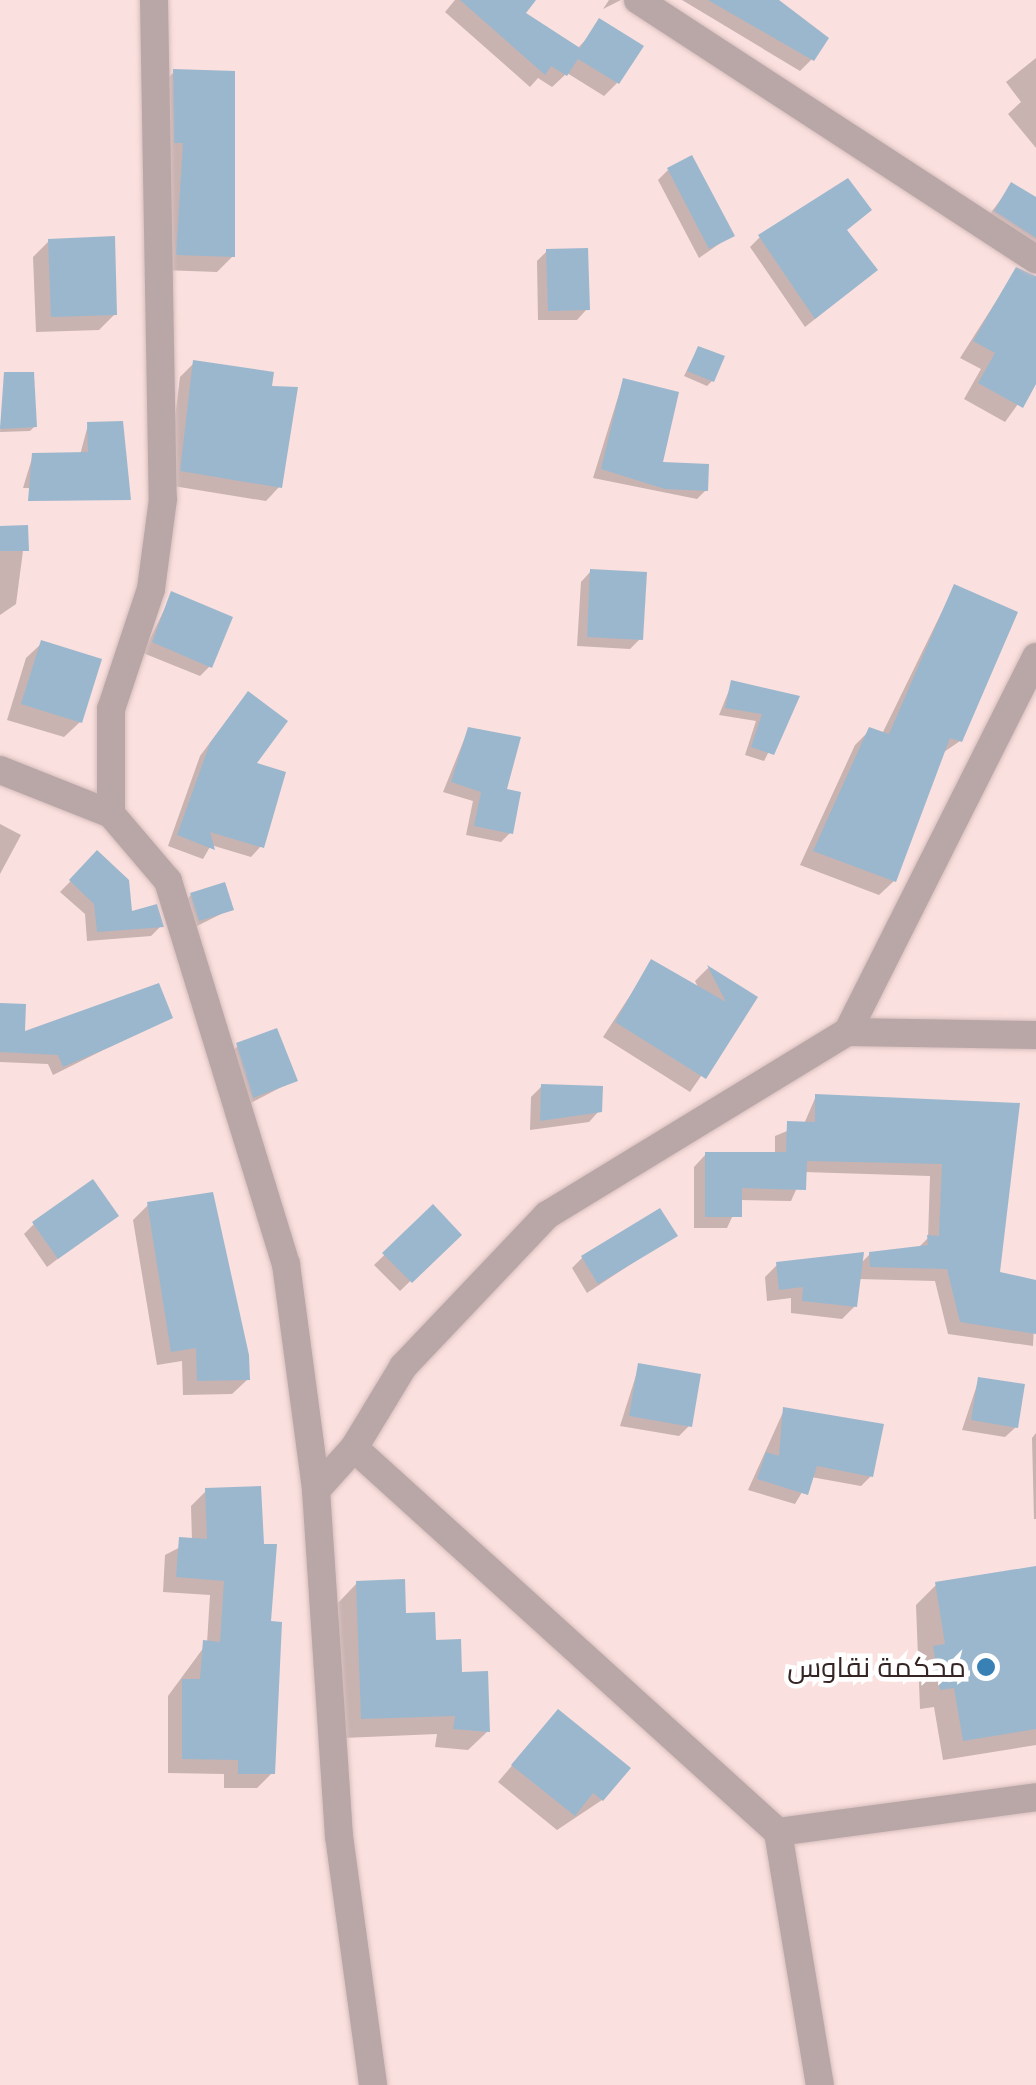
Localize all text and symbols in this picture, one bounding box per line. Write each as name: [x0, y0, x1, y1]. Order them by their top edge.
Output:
place label: محكمة نقاوس: [787, 1650, 966, 1684]
marker: محكمة نقاوس: [975, 1656, 997, 1678]

